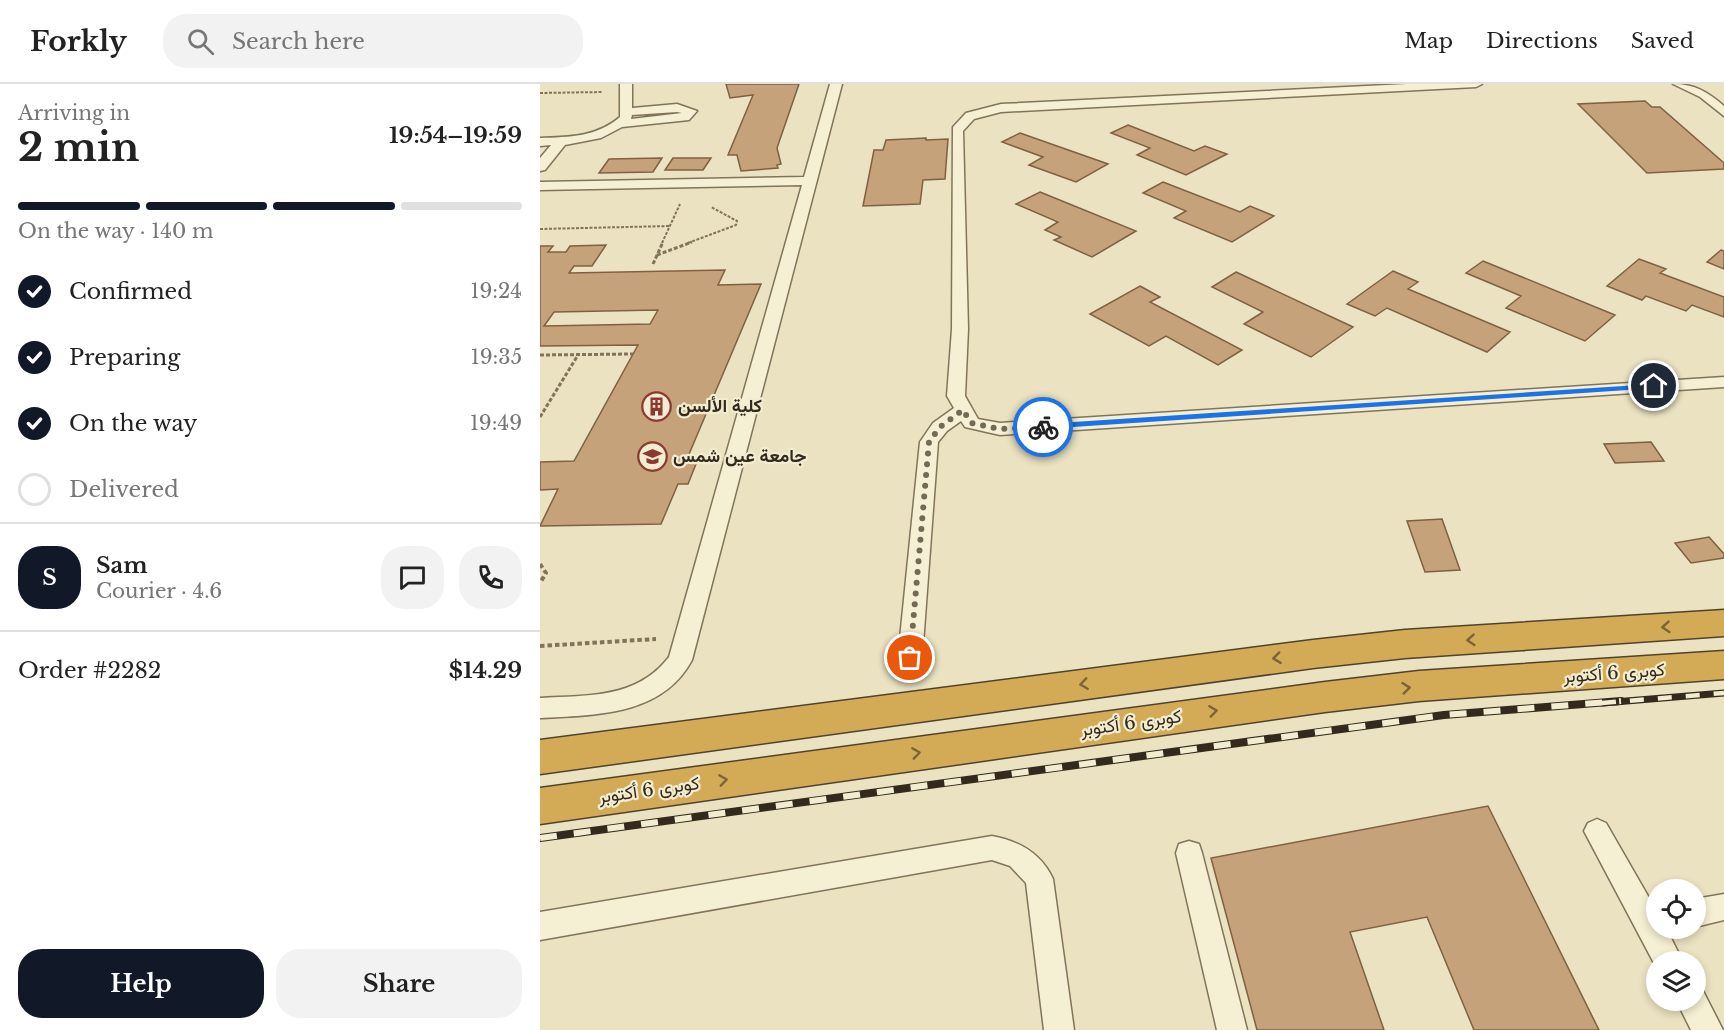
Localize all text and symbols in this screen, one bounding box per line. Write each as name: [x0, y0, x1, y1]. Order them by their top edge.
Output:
search box: [163, 14, 583, 68]
text: Forkly: [30, 24, 127, 59]
icon: search: [184, 25, 217, 58]
text: Search here: [232, 28, 365, 55]
text: Map: [1404, 28, 1453, 54]
text: Directions: [1486, 28, 1598, 54]
text: Saved: [1631, 28, 1694, 54]
text: Arriving in: [18, 101, 130, 125]
text: 19:54–19:59: [389, 122, 522, 149]
text: 2 min: [18, 123, 139, 172]
text: On the way · 140 m: [18, 219, 213, 243]
icon: check: [18, 275, 51, 308]
text: Confirmed: [69, 278, 192, 305]
text: 19:24: [471, 279, 522, 303]
icon: check: [18, 341, 51, 374]
text: Preparing: [69, 344, 180, 371]
text: 19:35: [471, 345, 522, 369]
pin: [1628, 360, 1679, 411]
icon: home: [1637, 369, 1670, 402]
building icon: كلية الألسن: [641, 390, 673, 422]
place label: كلية الألسن: [678, 395, 762, 417]
courier: [1013, 397, 1073, 457]
icon: check: [18, 407, 51, 440]
text: On the way: [69, 410, 197, 437]
text: 19:49: [470, 411, 522, 435]
icon: bike: [1027, 411, 1060, 444]
school or university icon: جامعة عين شمس: [636, 440, 668, 472]
place label: جامعة عين شمس: [673, 445, 806, 467]
text: Delivered: [69, 476, 179, 503]
button: chat: [381, 546, 444, 609]
button: phone: [459, 546, 522, 609]
text: Sam: [96, 552, 148, 579]
text: S: [42, 564, 57, 591]
text: Courier · 4.6: [96, 579, 222, 603]
one-way arrow: [1661, 620, 1670, 633]
pin: [884, 632, 935, 683]
one-way arrow: [1467, 633, 1476, 646]
icon: bag: [893, 641, 926, 674]
one-way arrow: [1272, 651, 1282, 664]
text: Order #2282: [18, 657, 161, 684]
text: $14.29: [449, 657, 522, 684]
street label: كوبرى 6 أكتوبر: [1561, 658, 1666, 688]
one-way arrow: [1079, 677, 1088, 690]
one-way arrow: [1402, 682, 1411, 695]
street label: كوبرى 6 أكتوبر: [1078, 705, 1183, 741]
one-way arrow: [1208, 706, 1217, 718]
one-way arrow: [911, 747, 920, 760]
street label: كوبرى 6 أكتوبر: [596, 772, 701, 808]
one-way arrow: [718, 775, 727, 787]
map controls: [1646, 879, 1706, 1011]
button: locate: [1646, 879, 1706, 939]
button: Help: [18, 949, 264, 1018]
button: Share: [276, 949, 522, 1018]
button: layers: [1646, 951, 1706, 1011]

